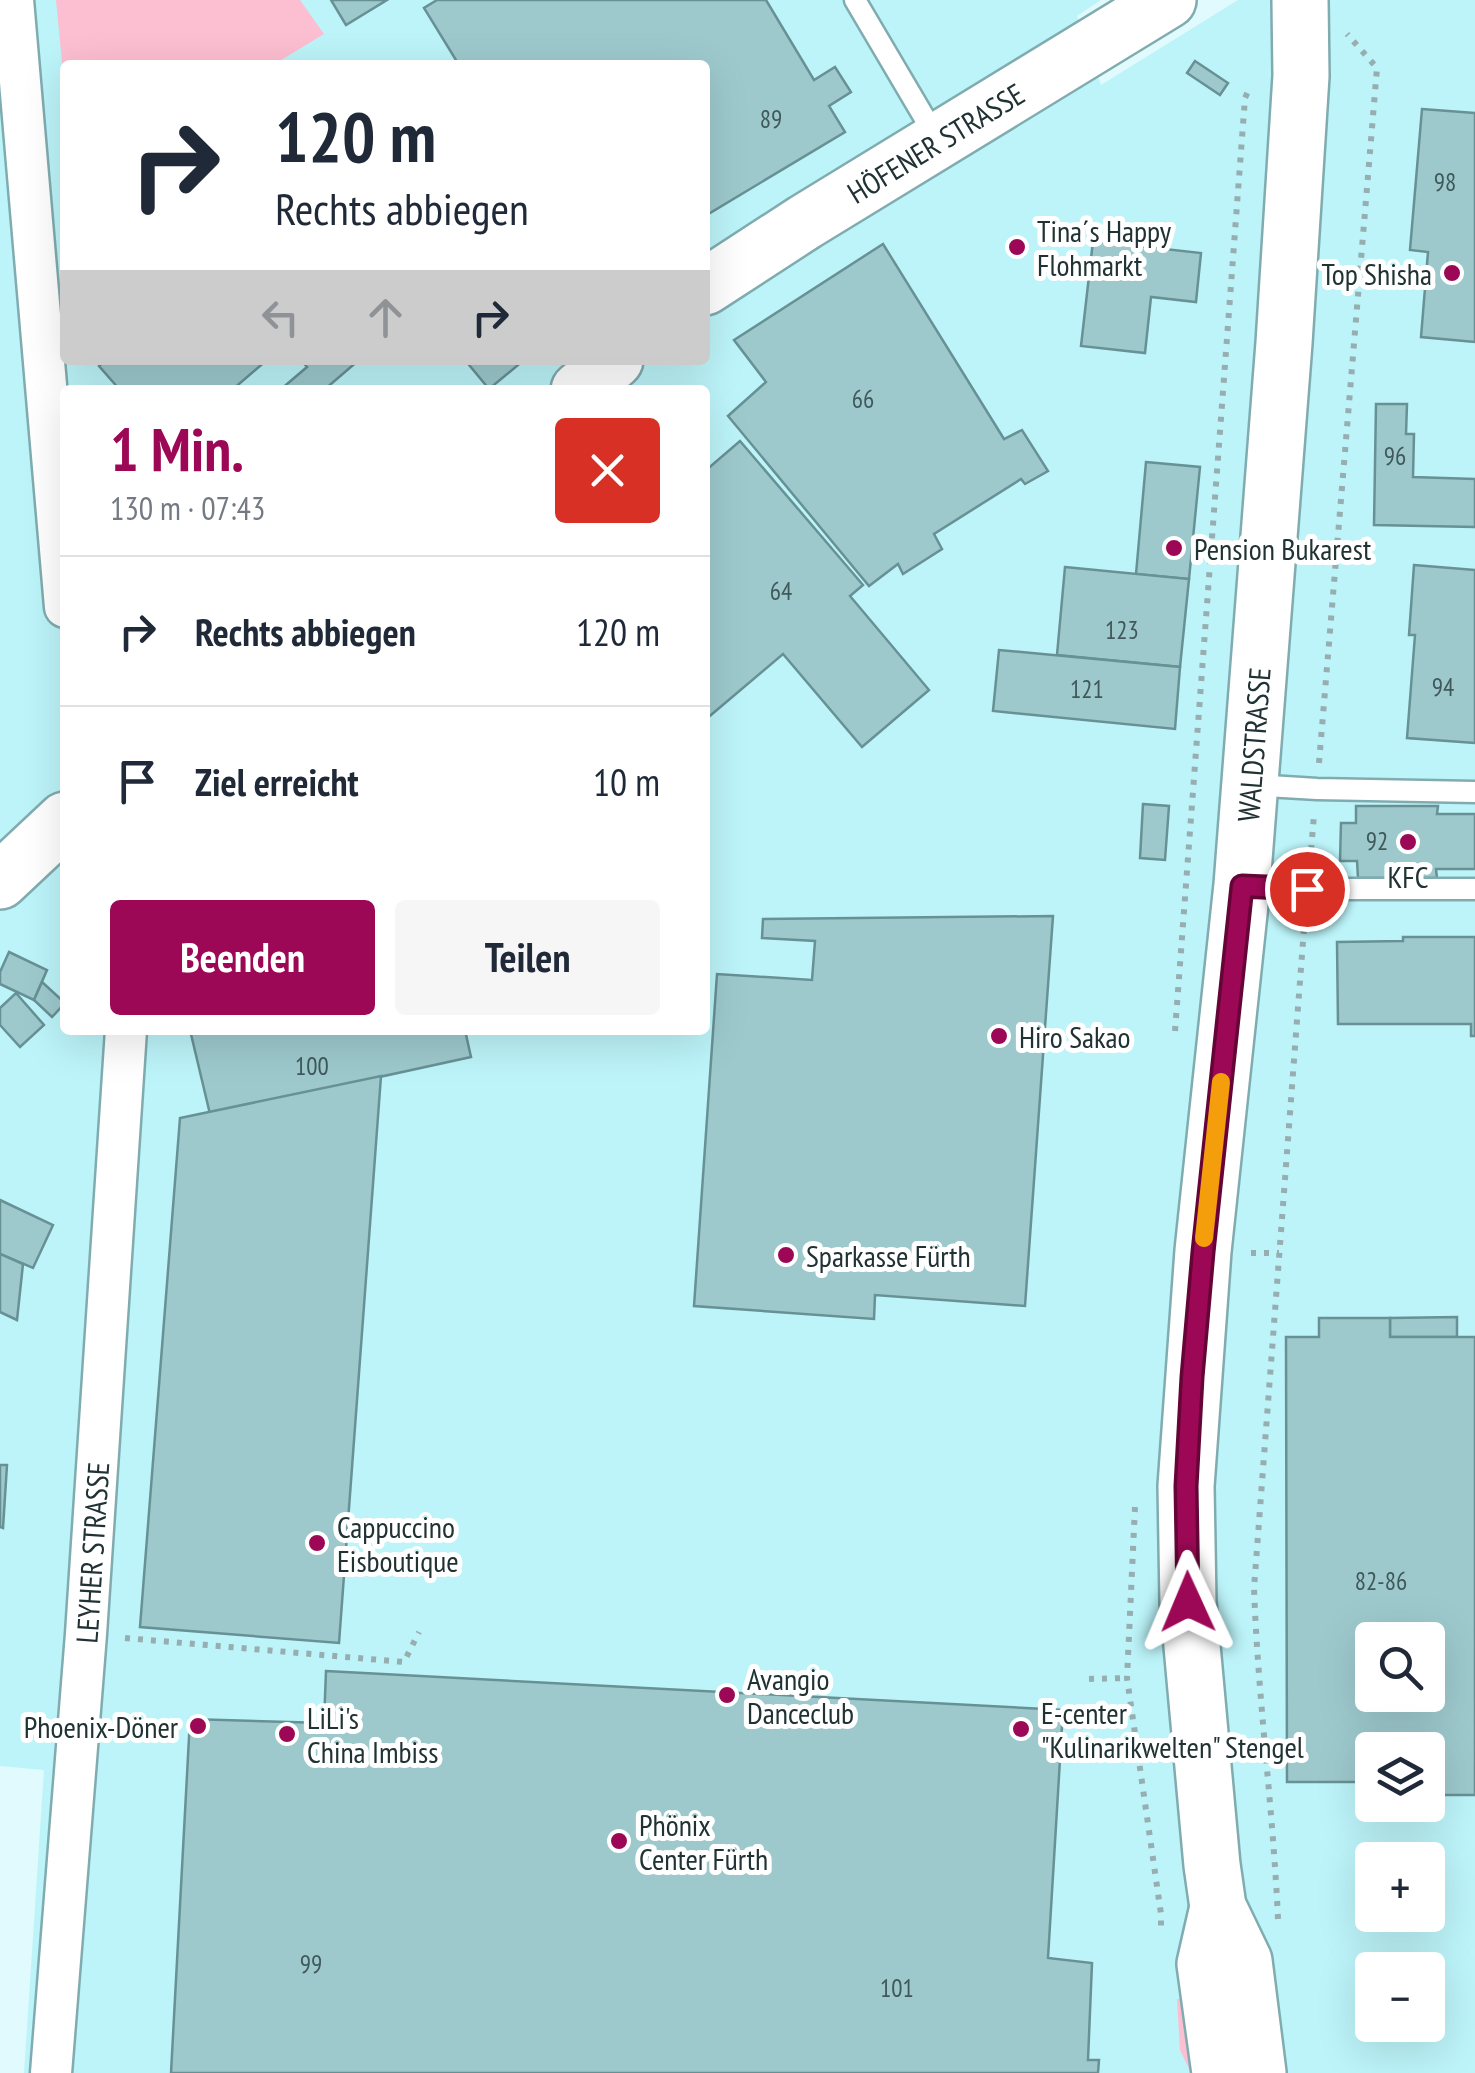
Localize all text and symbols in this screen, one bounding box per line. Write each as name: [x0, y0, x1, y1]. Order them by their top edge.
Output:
street label: HÖFENER STRASSE: [840, 73, 1031, 211]
text: 120 m: [275, 91, 436, 181]
icon: right: [110, 100, 240, 230]
house number: 89: [760, 103, 782, 135]
house number: 98: [1434, 166, 1456, 198]
text: Rechts abbiegen: [275, 179, 529, 237]
place label: Tina´s Happy Flohmarkt: [1037, 211, 1172, 284]
marker: Tina´s Happy Flohmarkt: [1006, 236, 1028, 258]
place label: Top Shisha: [1321, 254, 1432, 293]
marker: Top Shisha: [1441, 262, 1463, 284]
icon: left: [253, 290, 308, 345]
icon: ahead: [358, 290, 413, 345]
icon: right: [463, 290, 518, 345]
house number: 66: [852, 383, 874, 415]
text: 1 Min.: [110, 410, 244, 488]
button: close: [555, 418, 660, 523]
house number: 96: [1384, 440, 1406, 472]
text: 130 m · 07:43: [110, 487, 265, 529]
place label: Pension Bukarest: [1194, 529, 1372, 568]
marker: Pension Bukarest: [1163, 537, 1185, 559]
house number: 64: [770, 575, 792, 607]
icon: right: [110, 604, 165, 659]
text: Rechts abbiegen: [195, 607, 416, 656]
text: 120 m: [576, 607, 660, 656]
house number: 123: [1105, 614, 1139, 646]
street label: WALDSTRASSE: [1227, 666, 1278, 823]
house number: 94: [1432, 671, 1454, 703]
house number: 121: [1070, 673, 1104, 705]
icon: arrive: [110, 754, 165, 809]
text: Ziel erreicht: [195, 757, 359, 806]
text: 10 m: [593, 757, 660, 806]
house number: 92: [1366, 825, 1388, 857]
marker: KFC: [1397, 831, 1419, 853]
pin: [1265, 847, 1350, 932]
place label: KFC: [1388, 857, 1428, 896]
icon: arrive: [1280, 862, 1335, 917]
button: Beenden: [110, 900, 375, 1015]
button: Teilen: [395, 900, 660, 1015]
place label: Hiro Sakao: [1019, 1017, 1131, 1056]
marker: Hiro Sakao: [988, 1025, 1010, 1047]
house number: 100: [295, 1050, 329, 1082]
place label: Sparkasse Fürth: [806, 1236, 971, 1275]
marker: Sparkasse Fürth: [775, 1244, 797, 1266]
street label: LEYHER STRASSE: [66, 1461, 117, 1645]
place label: Cappuccino Eisboutique: [337, 1507, 459, 1580]
marker: Cappuccino Eisboutique: [306, 1532, 328, 1554]
position arrow: [1136, 1550, 1240, 1654]
house number: 82-86: [1355, 1565, 1407, 1597]
map controls: [1355, 1622, 1445, 2042]
button: search: [1355, 1622, 1445, 1712]
place label: Avangio Danceclub: [747, 1659, 854, 1732]
marker: Avangio Danceclub: [716, 1684, 738, 1706]
place label: E-center "Kulinarikwelten" Stengel: [1041, 1693, 1304, 1766]
place label: LiLi's China Imbiss: [307, 1698, 438, 1771]
place label: Phoenix-Döner: [24, 1707, 179, 1746]
marker: Phoenix-Döner: [187, 1715, 209, 1737]
marker: E-center "Kulinarikwelten" Stengel: [1010, 1718, 1032, 1740]
marker: LiLi's China Imbiss: [276, 1723, 298, 1745]
button: layers: [1355, 1732, 1445, 1822]
place label: Phönix Center Fürth: [639, 1805, 768, 1878]
marker: Phönix Center Fürth: [608, 1830, 630, 1852]
button: +: [1355, 1842, 1445, 1932]
house number: 99: [300, 1948, 322, 1980]
button: −: [1355, 1952, 1445, 2042]
house number: 101: [880, 1972, 914, 2004]

